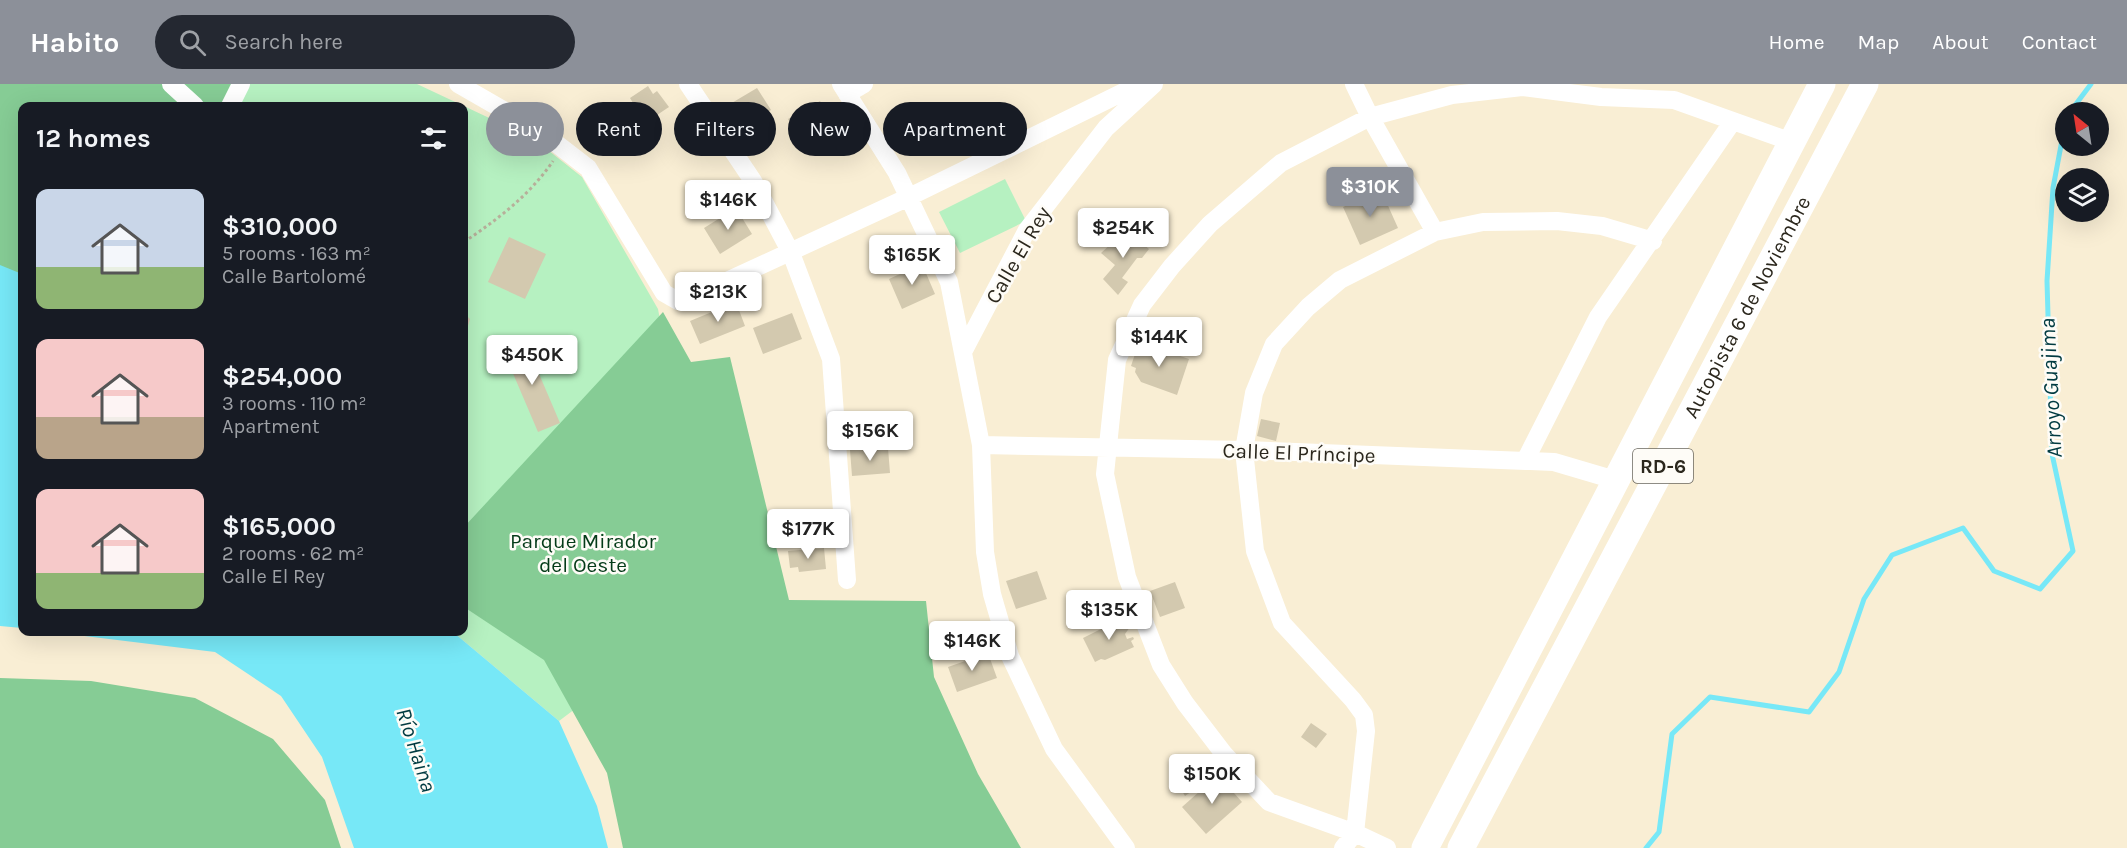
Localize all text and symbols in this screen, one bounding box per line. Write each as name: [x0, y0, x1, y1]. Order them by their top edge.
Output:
search box: [155, 15, 575, 69]
text: Habito: [30, 26, 119, 59]
icon: search: [176, 26, 209, 59]
text: Search here: [224, 29, 343, 55]
text: Home: [1769, 30, 1825, 54]
text: Map: [1858, 30, 1899, 54]
text: About: [1932, 30, 1989, 54]
text: Contact: [2022, 30, 2097, 54]
chip: Buy: [486, 102, 564, 156]
chip: Rent: [576, 102, 662, 156]
chip: Filters: [674, 102, 776, 156]
chip: New: [788, 102, 871, 156]
chip: Apartment: [883, 102, 1027, 156]
north arrow: [2055, 102, 2109, 156]
map controls: [2055, 102, 2109, 222]
icon: filters: [417, 122, 450, 155]
text: 12 homes: [36, 123, 151, 154]
pin: $310K: [1328, 167, 1412, 218]
button: layers: [2055, 168, 2109, 222]
text: $310K: [1340, 175, 1400, 198]
pin: $146K: [686, 180, 770, 231]
text: $146K: [699, 188, 757, 211]
street label: Autopista 6 de Noviembre: [1679, 192, 1816, 422]
street label: Calle El Rey: [981, 202, 1056, 308]
pin: $254K: [1081, 208, 1165, 259]
text: $310,000: [222, 211, 338, 242]
icon: home: [84, 213, 156, 285]
text: $254K: [1092, 216, 1154, 239]
pin: $165K: [870, 235, 954, 286]
text: 5 rooms · 163 m²: [222, 242, 371, 265]
text: $165K: [883, 243, 941, 266]
text: Calle Bartolomé: [222, 265, 366, 288]
pin: $213K: [676, 272, 760, 323]
text: $213K: [689, 280, 747, 303]
pin: $144K: [1117, 317, 1201, 368]
water label: Arroyo Guajima: [2034, 317, 2068, 459]
text: $144K: [1130, 325, 1188, 348]
pin: $450K: [490, 335, 574, 386]
text: $450K: [500, 343, 564, 366]
text: $254,000: [222, 361, 342, 392]
icon: home: [84, 363, 156, 435]
text: 3 rooms · 110 m²: [222, 392, 367, 415]
pin: $156K: [828, 411, 912, 462]
text: Apartment: [222, 415, 320, 438]
text: $156K: [841, 419, 899, 442]
street label: Calle El Príncipe: [1222, 438, 1376, 468]
road number: RD-6: [1633, 449, 1693, 483]
pin: $177K: [766, 509, 850, 560]
text: $165,000: [222, 511, 336, 542]
icon: home: [84, 513, 156, 585]
text: $177K: [781, 517, 835, 540]
park label: Parque Mirador del Oeste: [510, 529, 657, 577]
text: 2 rooms · 62 m²: [222, 542, 364, 565]
text: Calle El Rey: [222, 565, 325, 588]
pin: $135K: [1067, 590, 1151, 641]
text: $135K: [1080, 598, 1138, 621]
pin: $146K: [930, 621, 1014, 672]
text: $146K: [943, 629, 1001, 652]
water label: Río Haina: [390, 705, 442, 795]
pin: $150K: [1170, 754, 1254, 805]
text: $150K: [1183, 762, 1241, 785]

